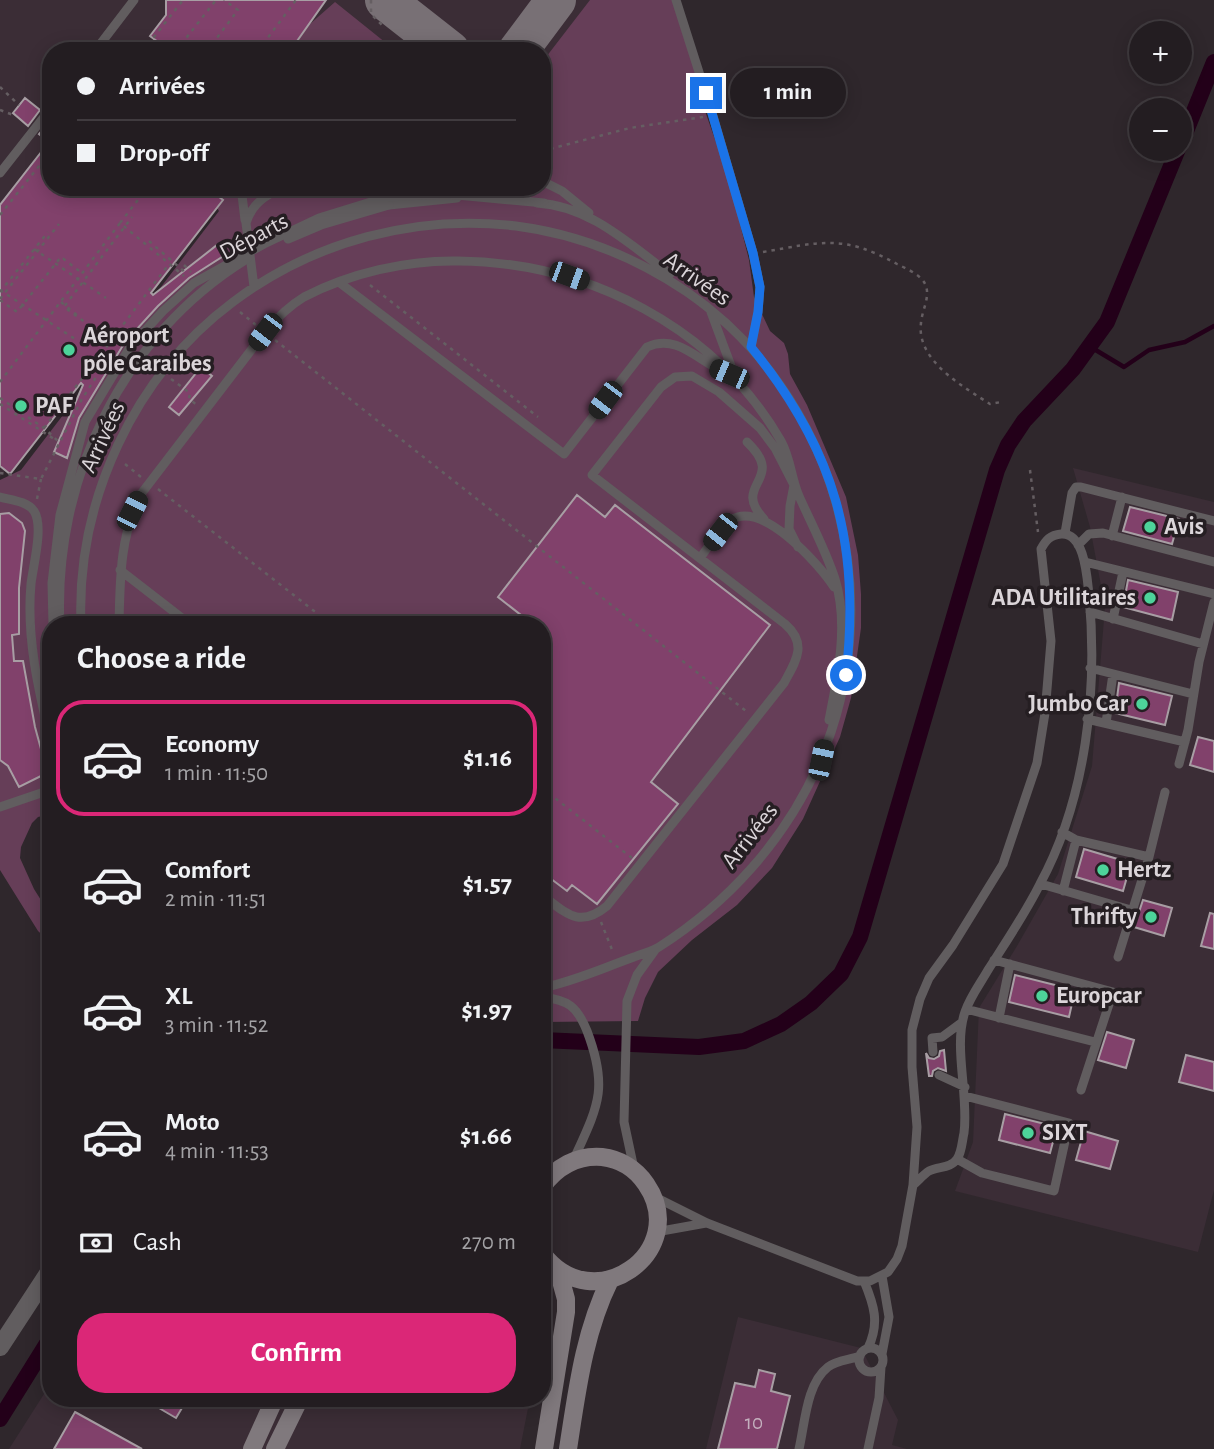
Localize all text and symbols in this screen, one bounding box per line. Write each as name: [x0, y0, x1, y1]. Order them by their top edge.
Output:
map controls: [1129, 21, 1192, 161]
button: +: [1129, 21, 1192, 84]
callout: 1 min: [730, 68, 846, 118]
text: Arrivées: [119, 73, 205, 99]
route end: [690, 77, 722, 109]
text: 1 min: [764, 81, 812, 104]
button: −: [1129, 98, 1192, 161]
text: Drop-off: [119, 140, 208, 166]
street label: Départs: [216, 209, 292, 265]
street label: Arrivées: [659, 247, 735, 311]
car: [546, 259, 593, 293]
car: [244, 309, 287, 355]
place label: Aéroport pôle Caraibes: [83, 324, 211, 376]
marker: Aéroport pôle Caraibes: [61, 342, 77, 358]
car: [706, 356, 753, 392]
car: [584, 377, 627, 423]
place label: PAF: [35, 394, 73, 418]
marker: PAF: [13, 398, 29, 414]
street label: Arrivées: [76, 398, 130, 476]
car: [114, 488, 151, 534]
car: [699, 509, 742, 555]
place label: Avis: [1164, 515, 1204, 539]
marker: Avis: [1142, 519, 1158, 535]
place label: ADA Utilitaires: [991, 586, 1136, 610]
marker: ADA Utilitaires: [1142, 590, 1158, 606]
text: Choose a ride: [77, 642, 246, 674]
route start: [830, 659, 862, 691]
place label: Jumbo Car: [1028, 692, 1129, 716]
marker: Jumbo Car: [1134, 696, 1150, 712]
icon: car: [81, 727, 144, 790]
text: Economy: [165, 731, 259, 757]
car: [807, 737, 836, 783]
text: $1.16: [463, 745, 512, 771]
text: 1 min · 11:50: [165, 762, 268, 785]
street label: Arrivées: [717, 799, 783, 873]
icon: car: [81, 853, 144, 916]
text: Comfort: [165, 857, 250, 883]
place label: Hertz: [1117, 858, 1171, 882]
marker: Hertz: [1095, 862, 1111, 878]
text: $1.57: [463, 871, 512, 897]
text: 2 min · 11:51: [165, 888, 267, 911]
place label: Thrifty: [1071, 905, 1137, 929]
marker: Thrifty: [1143, 909, 1159, 925]
icon: car: [81, 979, 144, 1042]
text: XL: [165, 983, 192, 1009]
place label: Europcar: [1056, 984, 1142, 1008]
marker: Europcar: [1034, 988, 1050, 1004]
text: $1.97: [461, 997, 512, 1023]
text: 3 min · 11:52: [165, 1014, 268, 1037]
icon: car: [81, 1105, 144, 1168]
text: Moto: [165, 1109, 220, 1135]
place label: SIXT: [1042, 1121, 1087, 1145]
text: $1.66: [460, 1123, 512, 1149]
marker: SIXT: [1020, 1125, 1036, 1141]
text: 4 min · 11:53: [165, 1140, 269, 1163]
icon: cash: [77, 1224, 115, 1262]
text: Cash: [133, 1229, 182, 1255]
text: 270 m: [462, 1231, 516, 1254]
button: Confirm: [77, 1313, 516, 1393]
house number: 10: [745, 1412, 763, 1433]

